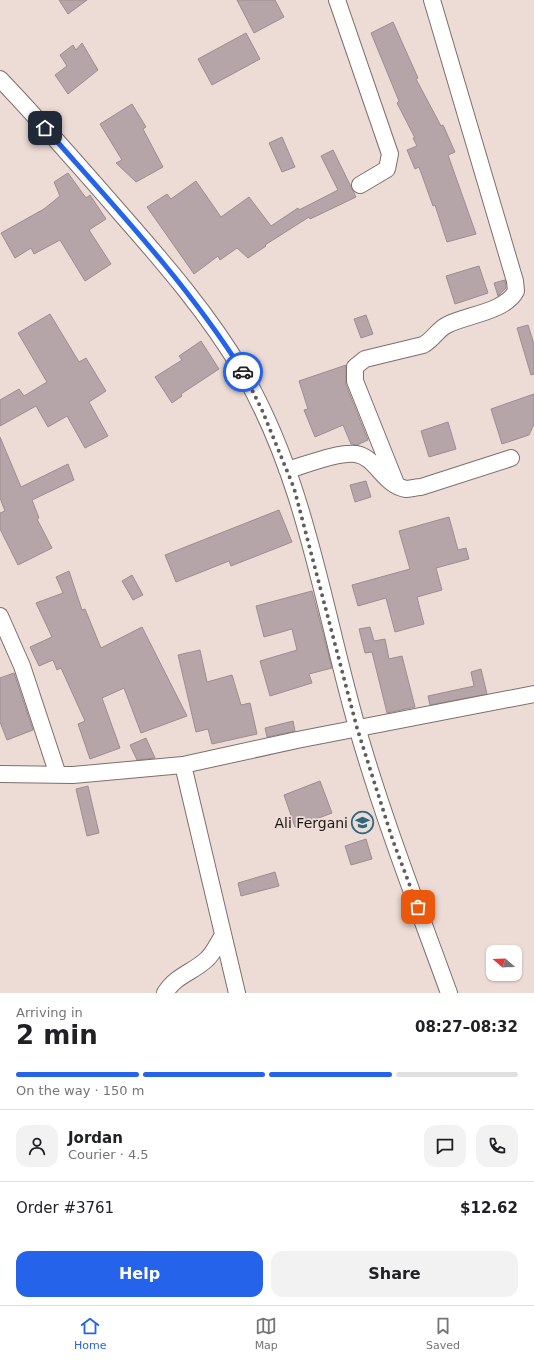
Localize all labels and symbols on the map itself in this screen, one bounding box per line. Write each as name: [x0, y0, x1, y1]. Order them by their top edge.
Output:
pin: [28, 111, 62, 145]
courier: [223, 352, 263, 392]
school or university icon: Ali Fergani: [350, 810, 376, 836]
place label: Ali Fergani: [275, 815, 348, 831]
pin: [401, 890, 435, 924]
north arrow: [486, 945, 522, 981]

